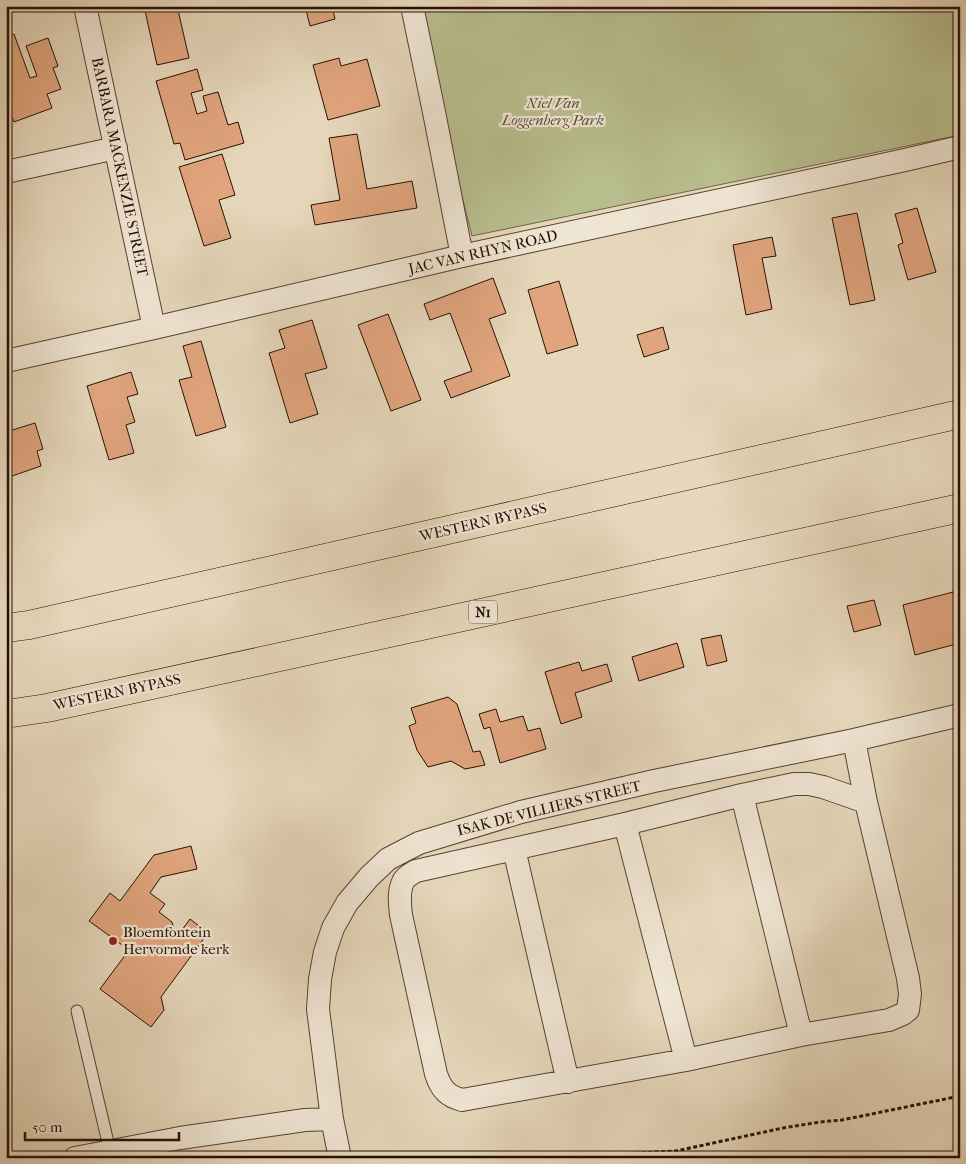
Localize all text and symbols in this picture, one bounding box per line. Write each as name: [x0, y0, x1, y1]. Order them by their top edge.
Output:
street label: BARBARA MACKENZIE STREET: [88, 56, 152, 279]
park label: Niel Van Loggenberg Park: [501, 94, 604, 129]
street label: JAC VAN RHYN ROAD: [406, 226, 559, 278]
street label: WESTERN BYPASS: [417, 499, 549, 546]
road number: N1: [469, 600, 497, 624]
street label: WESTERN BYPASS: [51, 670, 183, 715]
street label: ISAK DE VILLIERS STREET: [455, 776, 644, 840]
place label: Bloemfontein Hervormde kerk: [123, 923, 230, 958]
marker: Bloemfontein Hervormde kerk: [107, 935, 119, 947]
scale bar: [25, 1109, 179, 1141]
text: 50 m: [32, 1118, 63, 1136]

